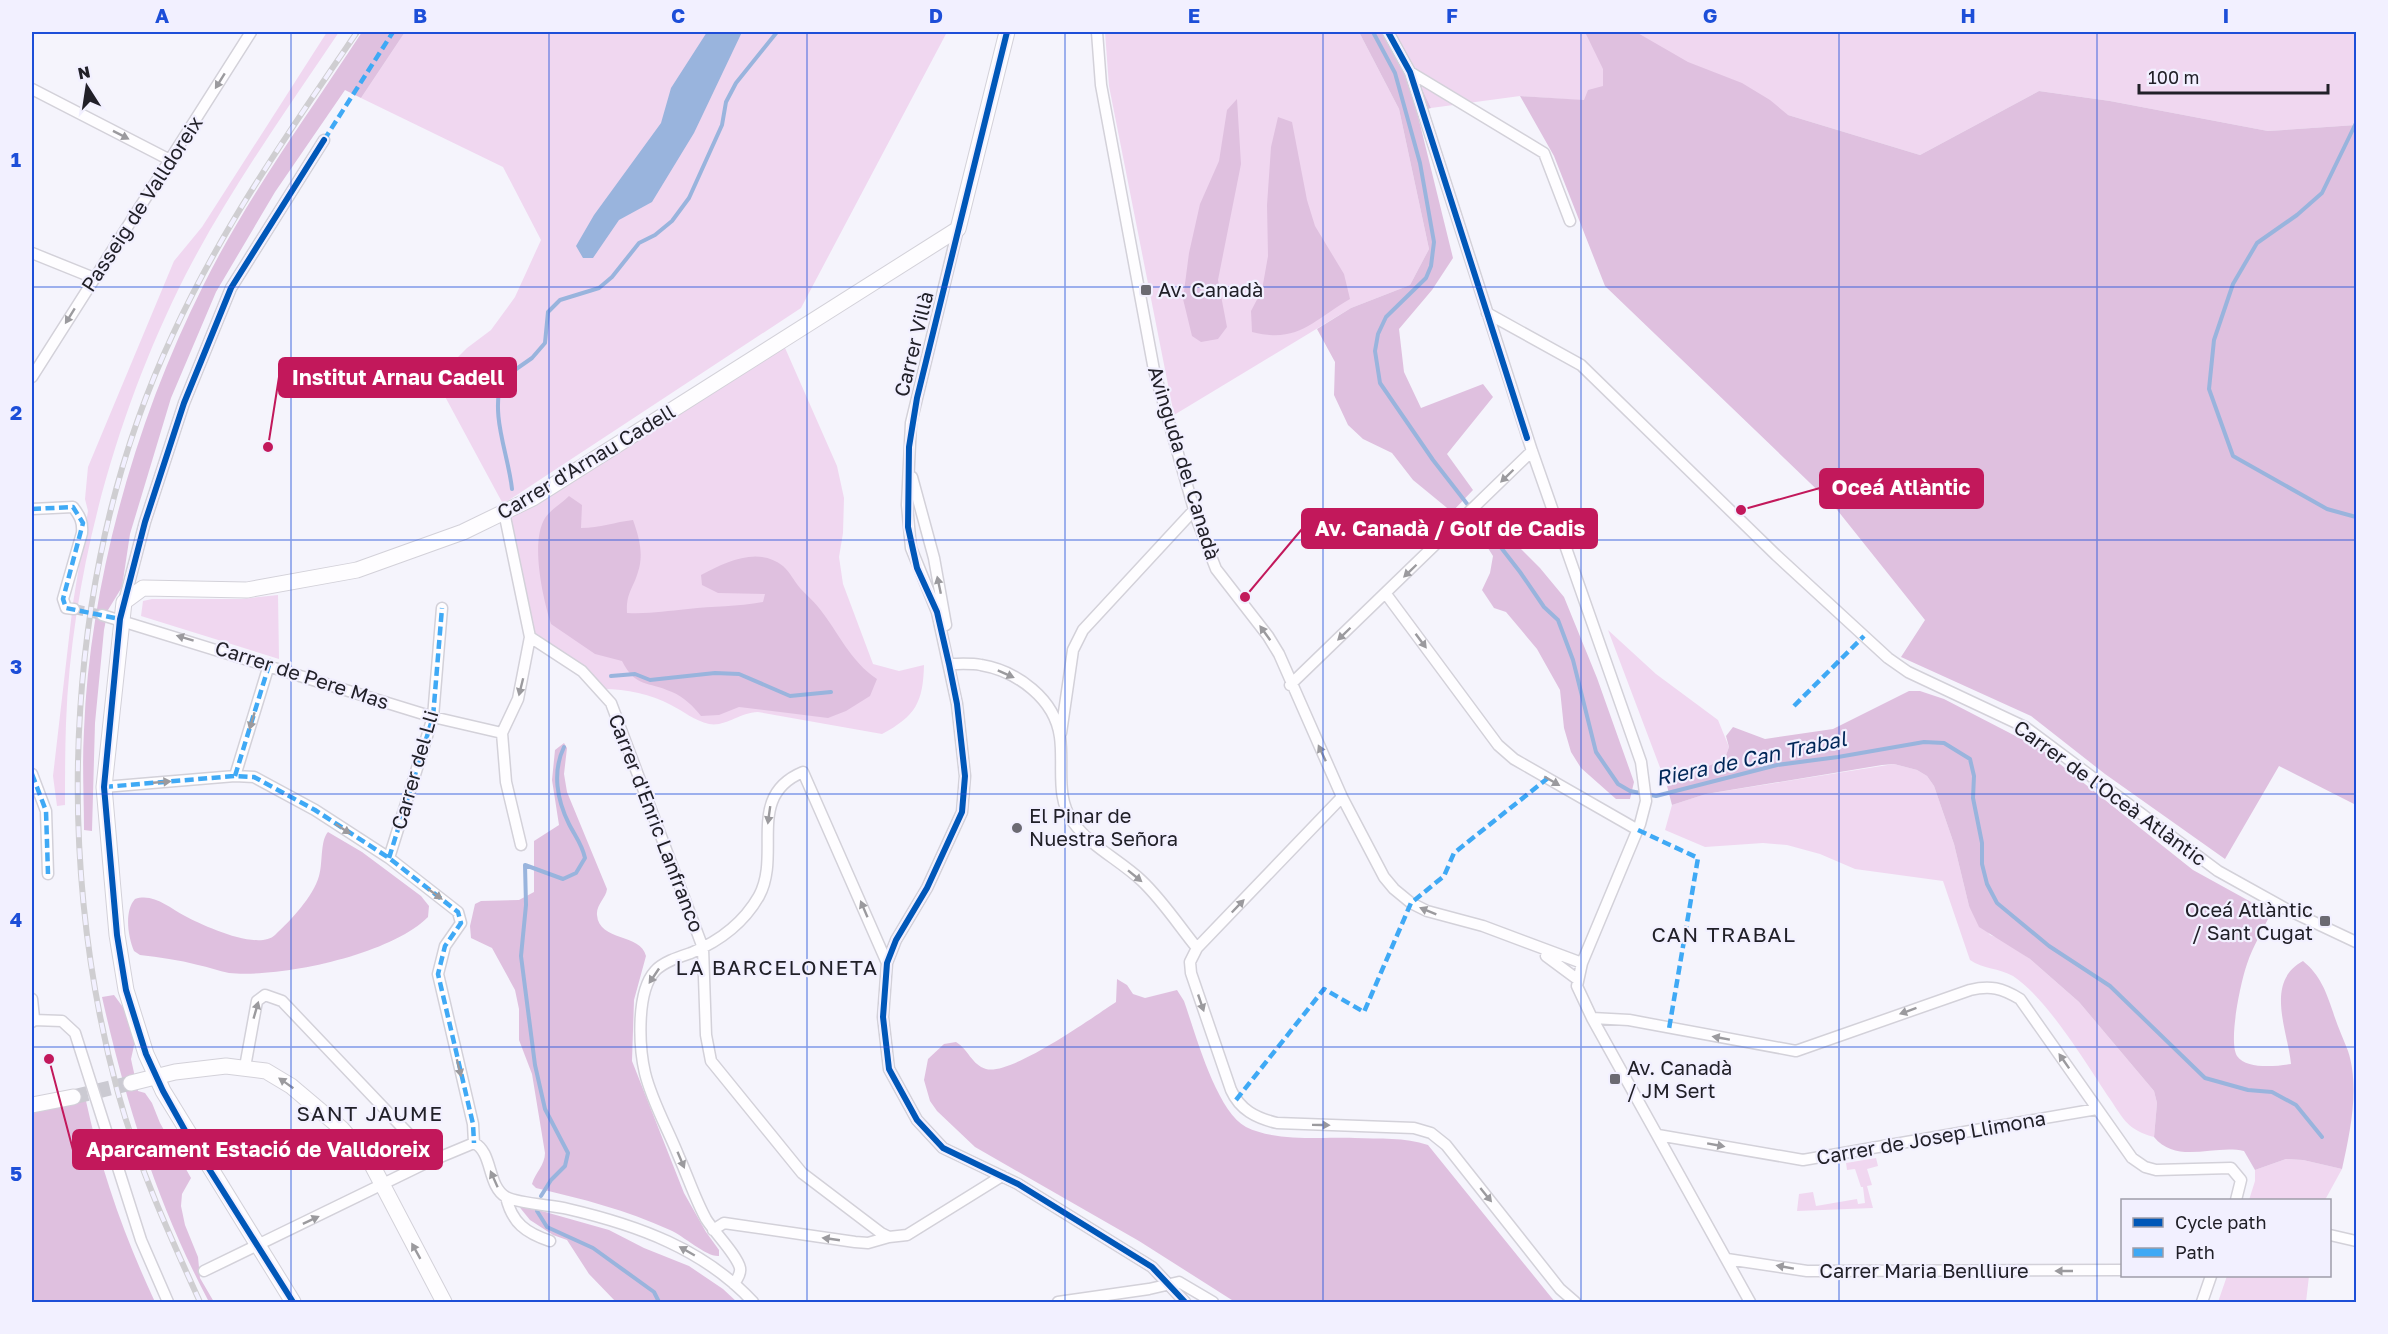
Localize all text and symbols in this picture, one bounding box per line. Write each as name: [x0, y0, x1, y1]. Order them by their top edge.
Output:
text: A: [155, 3, 169, 27]
text: B: [413, 3, 427, 27]
text: C: [671, 3, 685, 27]
text: D: [929, 3, 943, 27]
text: E: [1188, 3, 1200, 27]
text: F: [1446, 3, 1458, 27]
text: G: [1703, 3, 1717, 27]
text: H: [1960, 3, 1976, 27]
text: I: [2223, 3, 2229, 27]
north arrow: [57, 57, 117, 117]
scale bar: [2139, 57, 2328, 95]
text: N: [76, 61, 92, 83]
text: 100 m: [2148, 66, 2199, 88]
one-way arrow: [215, 73, 226, 89]
street label: Passeig de Valldoreix: [75, 111, 207, 296]
one-way arrow: [113, 130, 130, 140]
text: 1: [11, 147, 21, 171]
place label: Av. Canadà: [1158, 277, 1263, 301]
marker: Av. Canadà: [1139, 283, 1153, 297]
street label: Carrer Villà: [888, 289, 938, 399]
one-way arrow: [65, 308, 76, 324]
callout: Institut Arnau Cadell: [279, 358, 516, 397]
street label: Avinguda del Canadà: [1144, 363, 1226, 563]
text: Institut Arnau Cadell: [292, 364, 504, 390]
street label: Carrer d'Arnau Cadell: [492, 398, 679, 524]
text: 2: [10, 400, 22, 424]
one-way arrow: [1501, 468, 1515, 482]
callout: Oceá Atlàntic: [1820, 469, 1983, 508]
text: Oceá Atlàntic: [1832, 474, 1970, 500]
callout: Av. Canadà / Golf de Cadis: [1302, 509, 1597, 548]
text: Av. Canadà / Golf de Cadis: [1315, 515, 1586, 541]
one-way arrow: [1403, 563, 1417, 577]
one-way arrow: [934, 575, 943, 594]
one-way arrow: [1259, 625, 1271, 641]
one-way arrow: [1337, 627, 1351, 641]
one-way arrow: [1415, 632, 1427, 648]
one-way arrow: [176, 633, 194, 642]
street label: Carrer de Pere Mas: [212, 635, 392, 713]
text: 3: [10, 654, 22, 678]
one-way arrow: [997, 669, 1015, 679]
one-way arrow: [515, 677, 525, 696]
street label: Carrer del Lli: [386, 707, 443, 832]
street label: Carrer d'Enric Lanfranco: [604, 710, 710, 935]
one-way arrow: [247, 712, 256, 730]
street label: Carrer de l'Oceà Atlàntic: [2010, 714, 2212, 870]
water label: Riera de Can Trabal: [1653, 725, 1850, 791]
one-way arrow: [1317, 744, 1326, 761]
one-way arrow: [1544, 776, 1561, 786]
one-way arrow: [153, 777, 172, 787]
place label: El Pinar de Nuestra Señora: [1029, 803, 1178, 850]
one-way arrow: [765, 806, 774, 825]
marker: El Pinar de Nuestra Señora: [1010, 821, 1024, 835]
one-way arrow: [335, 823, 351, 834]
one-way arrow: [1127, 869, 1143, 882]
one-way arrow: [426, 888, 442, 900]
place label: Oceá Atlàntic / Sant Cugat: [2185, 897, 2313, 944]
one-way arrow: [1231, 899, 1245, 914]
one-way arrow: [859, 900, 869, 918]
one-way arrow: [1418, 906, 1436, 916]
text: 4: [10, 907, 22, 931]
marker: Oceá Atlàntic / Sant Cugat: [2318, 914, 2332, 928]
district label: CAN TRABAL: [1651, 921, 1797, 947]
district label: LA BARCELONETA: [675, 954, 879, 980]
one-way arrow: [648, 967, 659, 984]
one-way arrow: [1197, 994, 1207, 1012]
one-way arrow: [252, 1000, 261, 1018]
one-way arrow: [1899, 1007, 1917, 1017]
one-way arrow: [1711, 1034, 1730, 1043]
one-way arrow: [2059, 1053, 2070, 1069]
place label: Av. Canadà / JM Sert: [1627, 1055, 1732, 1102]
one-way arrow: [454, 1059, 464, 1078]
marker: Av. Canadà / JM Sert: [1608, 1072, 1622, 1086]
one-way arrow: [279, 1077, 295, 1089]
district label: SANT JAUME: [296, 1100, 444, 1126]
street label: Carrer de Josep Llimona: [1814, 1105, 2047, 1169]
one-way arrow: [1311, 1121, 1330, 1130]
callout: Aparcament Estació de Valldoreix: [73, 1130, 442, 1169]
text: Aparcament Estació de Valldoreix: [86, 1136, 430, 1162]
one-way arrow: [1706, 1141, 1725, 1150]
one-way arrow: [676, 1152, 686, 1170]
text: 5: [10, 1161, 22, 1185]
one-way arrow: [489, 1170, 499, 1188]
one-way arrow: [1479, 1188, 1491, 1203]
legend: [2121, 1199, 2331, 1277]
text: Cycle path: [2175, 1211, 2267, 1233]
one-way arrow: [302, 1215, 319, 1224]
one-way arrow: [822, 1234, 841, 1243]
text: Path: [2175, 1241, 2215, 1263]
one-way arrow: [411, 1242, 421, 1259]
one-way arrow: [678, 1246, 695, 1256]
street label: Carrer Maria Benlliure: [1819, 1258, 2029, 1282]
one-way arrow: [1776, 1262, 1795, 1271]
one-way arrow: [2055, 1266, 2074, 1275]

